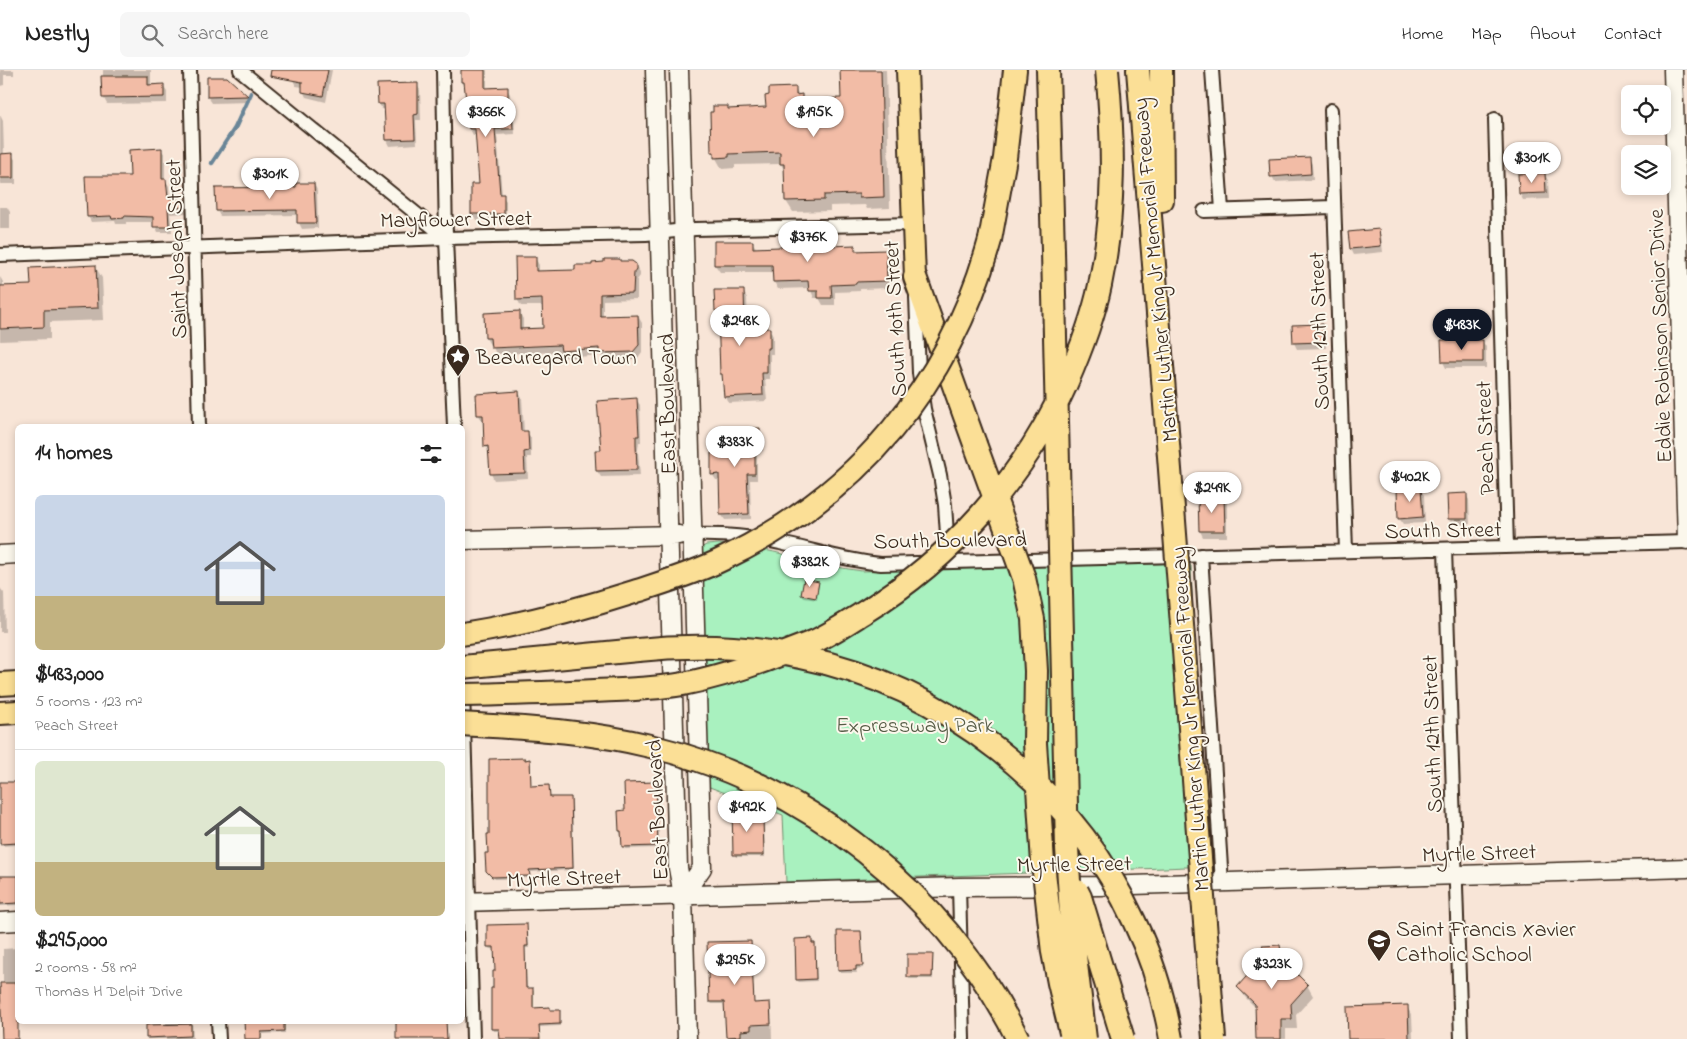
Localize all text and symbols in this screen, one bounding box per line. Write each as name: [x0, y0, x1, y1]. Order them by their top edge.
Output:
search box: [120, 12, 470, 57]
text: Nestly: [25, 17, 90, 52]
icon: search: [138, 21, 166, 49]
text: Search here: [178, 21, 269, 48]
text: Home: [1402, 22, 1443, 48]
text: Map: [1471, 22, 1502, 48]
text: About: [1530, 22, 1576, 48]
text: Contact: [1604, 22, 1662, 48]
map controls: [1621, 85, 1671, 195]
button: locate: [1621, 85, 1671, 135]
pin: $366K: [451, 96, 521, 138]
pin: $195K: [779, 96, 849, 138]
street label: Martin Luther King Jr Memorial Freeway: [1126, 96, 1189, 443]
text: $366K: [467, 100, 505, 124]
text: $195K: [796, 100, 832, 124]
pin: $301K: [1497, 142, 1567, 184]
button: layers: [1621, 145, 1671, 195]
text: $301K: [1514, 146, 1550, 170]
street label: Saint Joseph Street: [159, 158, 197, 339]
pin: $301K: [235, 158, 305, 200]
text: $301K: [252, 162, 288, 186]
street label: Mayflower Street: [380, 204, 533, 239]
street label: Eddie Robinson Senior Drive: [1642, 208, 1682, 463]
pin: $376K: [773, 220, 843, 263]
text: $376K: [789, 225, 827, 249]
street label: South 10th Street: [877, 239, 917, 398]
street label: South 12th Street: [1302, 251, 1340, 410]
pin: $248K: [705, 304, 775, 347]
pin: $483K: [1427, 308, 1497, 351]
text: $248K: [721, 309, 759, 333]
text: $483K: [1444, 313, 1480, 337]
street label: East Boulevard: [652, 333, 686, 475]
place icon: Beauregard Town: [445, 343, 471, 377]
place label: Beauregard Town: [475, 343, 637, 376]
street label: Peach Street: [1469, 380, 1505, 496]
pin: $383K: [700, 426, 770, 468]
text: $383K: [717, 430, 753, 454]
text: 14 homes: [35, 439, 113, 469]
icon: filters: [417, 440, 445, 468]
pin: $402K: [1375, 460, 1445, 503]
text: $402K: [1391, 465, 1429, 489]
pin: $249K: [1177, 472, 1247, 514]
text: $249K: [1194, 476, 1230, 500]
street label: South Street: [1384, 515, 1502, 549]
street label: South Boulevard: [873, 525, 1027, 559]
icon: home: [195, 528, 285, 618]
street label: Martin Luther King Jr Memorial Freeway: [1164, 545, 1221, 892]
pin: $382K: [775, 546, 845, 588]
text: $382K: [791, 550, 829, 574]
street label: South 12th Street: [1415, 654, 1453, 813]
text: $483,000: [35, 660, 104, 690]
text: 5 rooms · 123 m²: [35, 690, 143, 714]
park label: Expressway Park: [836, 711, 994, 744]
text: Peach Street: [35, 714, 118, 738]
street label: East Boulevard: [639, 739, 679, 881]
pin: $492K: [712, 790, 782, 833]
icon: home: [195, 793, 285, 883]
text: $492K: [729, 795, 765, 819]
street label: Myrtle Street: [1421, 837, 1537, 874]
street label: Myrtle Street: [1017, 849, 1132, 884]
street label: Myrtle Street: [506, 862, 622, 899]
place label: Saint Francis Xavier Catholic School: [1396, 915, 1576, 972]
text: $295,000: [35, 926, 107, 956]
school or university icon: Saint Francis Xavier Catholic School: [1366, 928, 1392, 962]
pin: $295K: [700, 944, 770, 986]
text: $295K: [715, 948, 755, 972]
pin: $323K: [1237, 948, 1307, 990]
text: $323K: [1253, 952, 1291, 976]
text: 2 rooms · 58 m²: [35, 956, 137, 980]
text: Thomas H Delpit Drive: [35, 980, 183, 1004]

